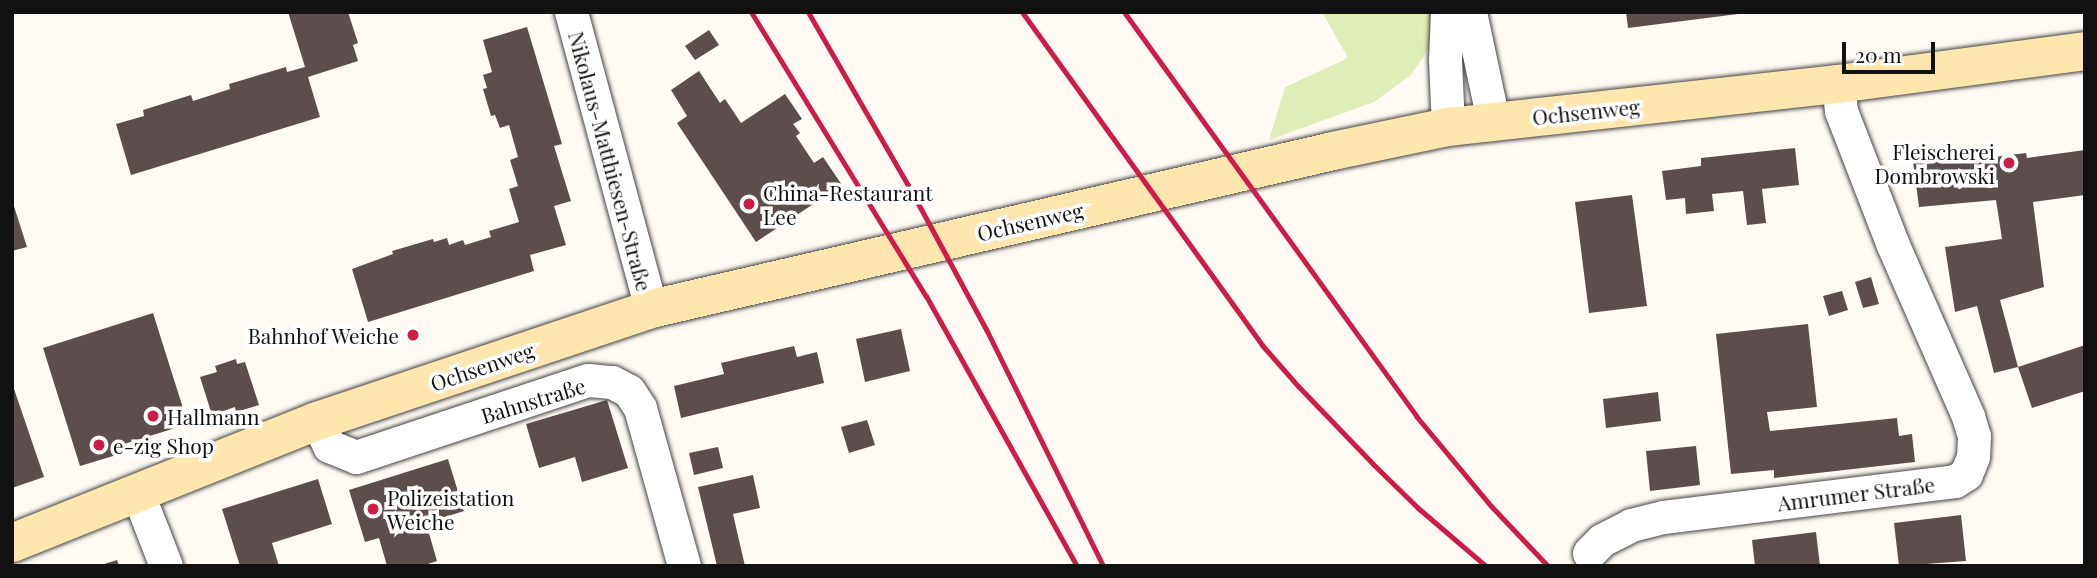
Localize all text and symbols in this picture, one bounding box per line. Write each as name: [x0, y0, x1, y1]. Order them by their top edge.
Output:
scale bar: [1845, 28, 1938, 72]
street label: Nikolaus-Matthiesen-Straße: [564, 29, 658, 293]
text: 20 m: [1855, 40, 1902, 68]
street label: Ochsenweg: [1531, 93, 1641, 129]
place label: Fleischerei Dombrowski: [1874, 138, 1995, 188]
marker: Fleischerei Dombrowski: [2001, 155, 2017, 171]
place label: China-Restaurant Lee: [763, 179, 933, 229]
marker: China-Restaurant Lee: [741, 196, 757, 212]
street label: Ochsenweg: [974, 197, 1086, 245]
place label: Bahnhof Weiche: [247, 322, 399, 348]
marker: Bahnhof Weiche: [405, 327, 421, 343]
street label: Ochsenweg: [427, 336, 537, 396]
street label: Bahnstraße: [478, 372, 588, 428]
place label: Hallmann: [167, 403, 259, 429]
marker: Hallmann: [145, 408, 161, 424]
place label: e-zig Shop: [113, 432, 214, 458]
marker: e-zig Shop: [91, 437, 107, 453]
street label: Amrumer Straße: [1776, 471, 1936, 515]
place label: Polizeistation Weiche: [387, 484, 514, 534]
marker: Polizeistation Weiche: [365, 501, 381, 517]

